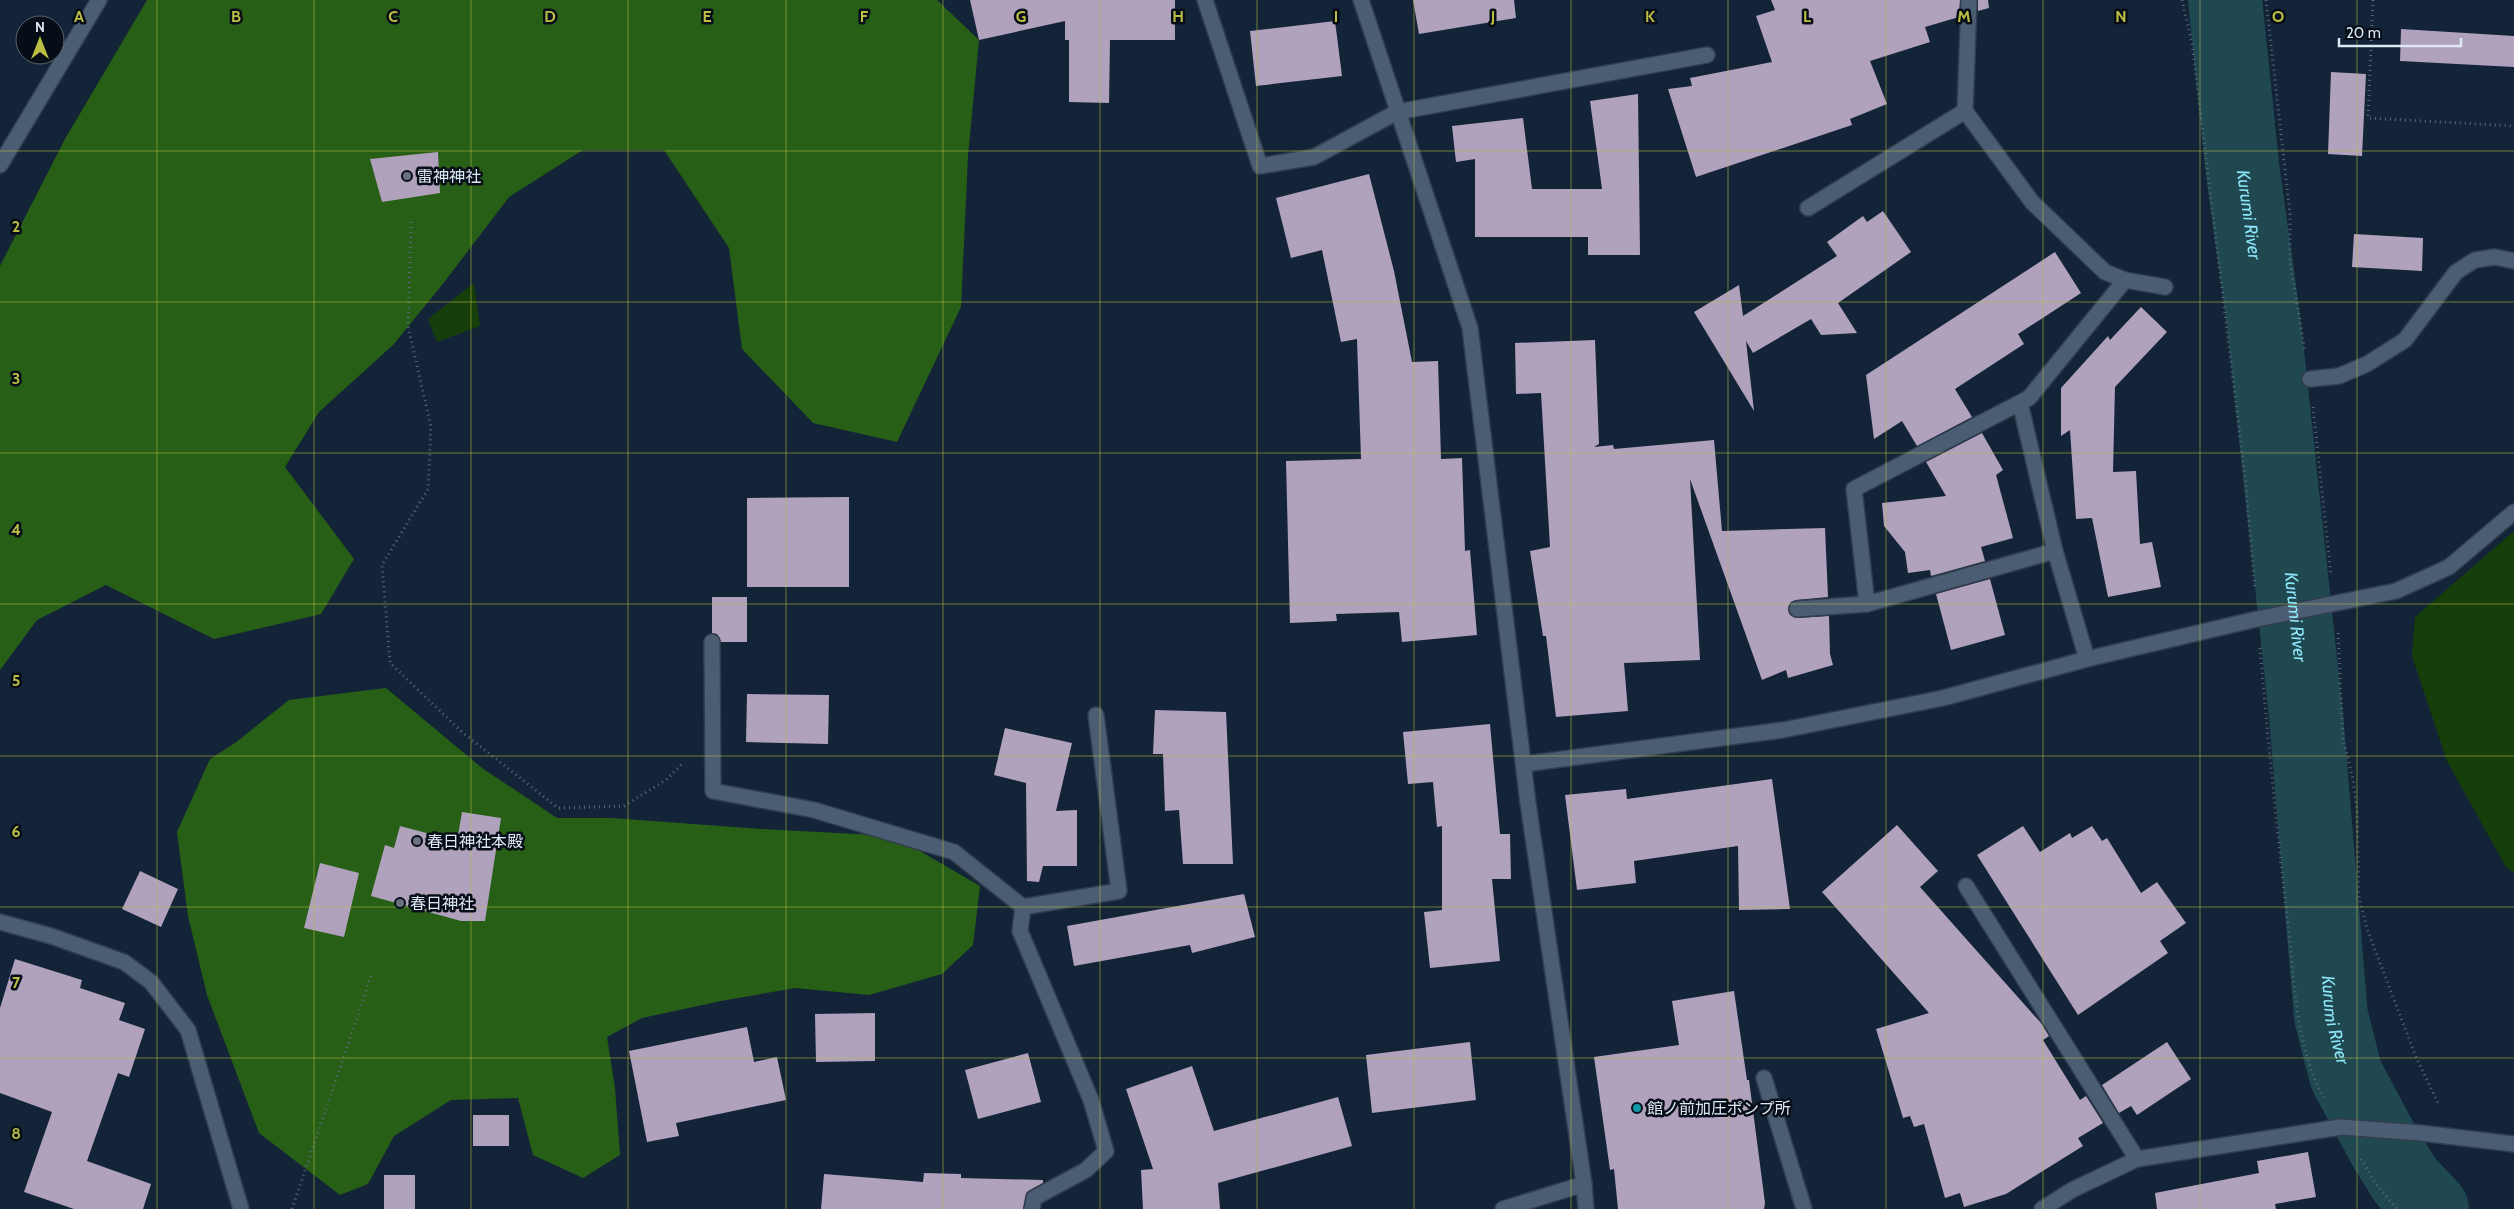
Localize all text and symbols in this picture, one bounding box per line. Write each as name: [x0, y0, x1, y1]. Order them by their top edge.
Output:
text: A: [74, 7, 84, 26]
text: B: [231, 7, 241, 26]
text: C: [388, 7, 398, 26]
text: D: [544, 7, 556, 26]
text: E: [702, 7, 712, 26]
text: F: [860, 7, 869, 26]
text: G: [1016, 7, 1026, 26]
text: H: [1172, 7, 1184, 26]
text: I: [1334, 7, 1338, 26]
text: J: [1490, 7, 1495, 26]
text: K: [1645, 7, 1655, 26]
text: L: [1803, 7, 1811, 26]
text: M: [1957, 7, 1971, 26]
text: N: [2115, 7, 2127, 26]
text: O: [2272, 7, 2284, 26]
north arrow: [15, 15, 65, 65]
scale bar: [2339, 15, 2462, 47]
text: N: [35, 18, 45, 36]
text: 20 m: [2346, 24, 2381, 42]
place label: 雷神神社: [417, 167, 481, 186]
water label: Kurumi River: [2232, 169, 2266, 262]
marker: 雷神神社: [401, 170, 413, 182]
text: 2: [12, 217, 20, 236]
text: 3: [12, 369, 20, 388]
text: 4: [11, 520, 21, 539]
water label: Kurumi River: [2280, 571, 2311, 664]
text: 5: [12, 671, 20, 690]
text: 6: [12, 822, 21, 841]
place label: 春日神社本殿: [427, 832, 523, 851]
marker: 春日神社本殿: [411, 835, 423, 847]
place label: 春日神社: [410, 894, 474, 913]
marker: 春日神社: [394, 897, 406, 909]
text: 7: [12, 973, 21, 992]
water label: Kurumi River: [2317, 974, 2354, 1068]
place label: 館ノ前加圧ポンプ所: [1647, 1099, 1791, 1118]
marker: 館ノ前加圧ポンプ所: [1631, 1102, 1643, 1114]
text: 8: [11, 1124, 21, 1143]

